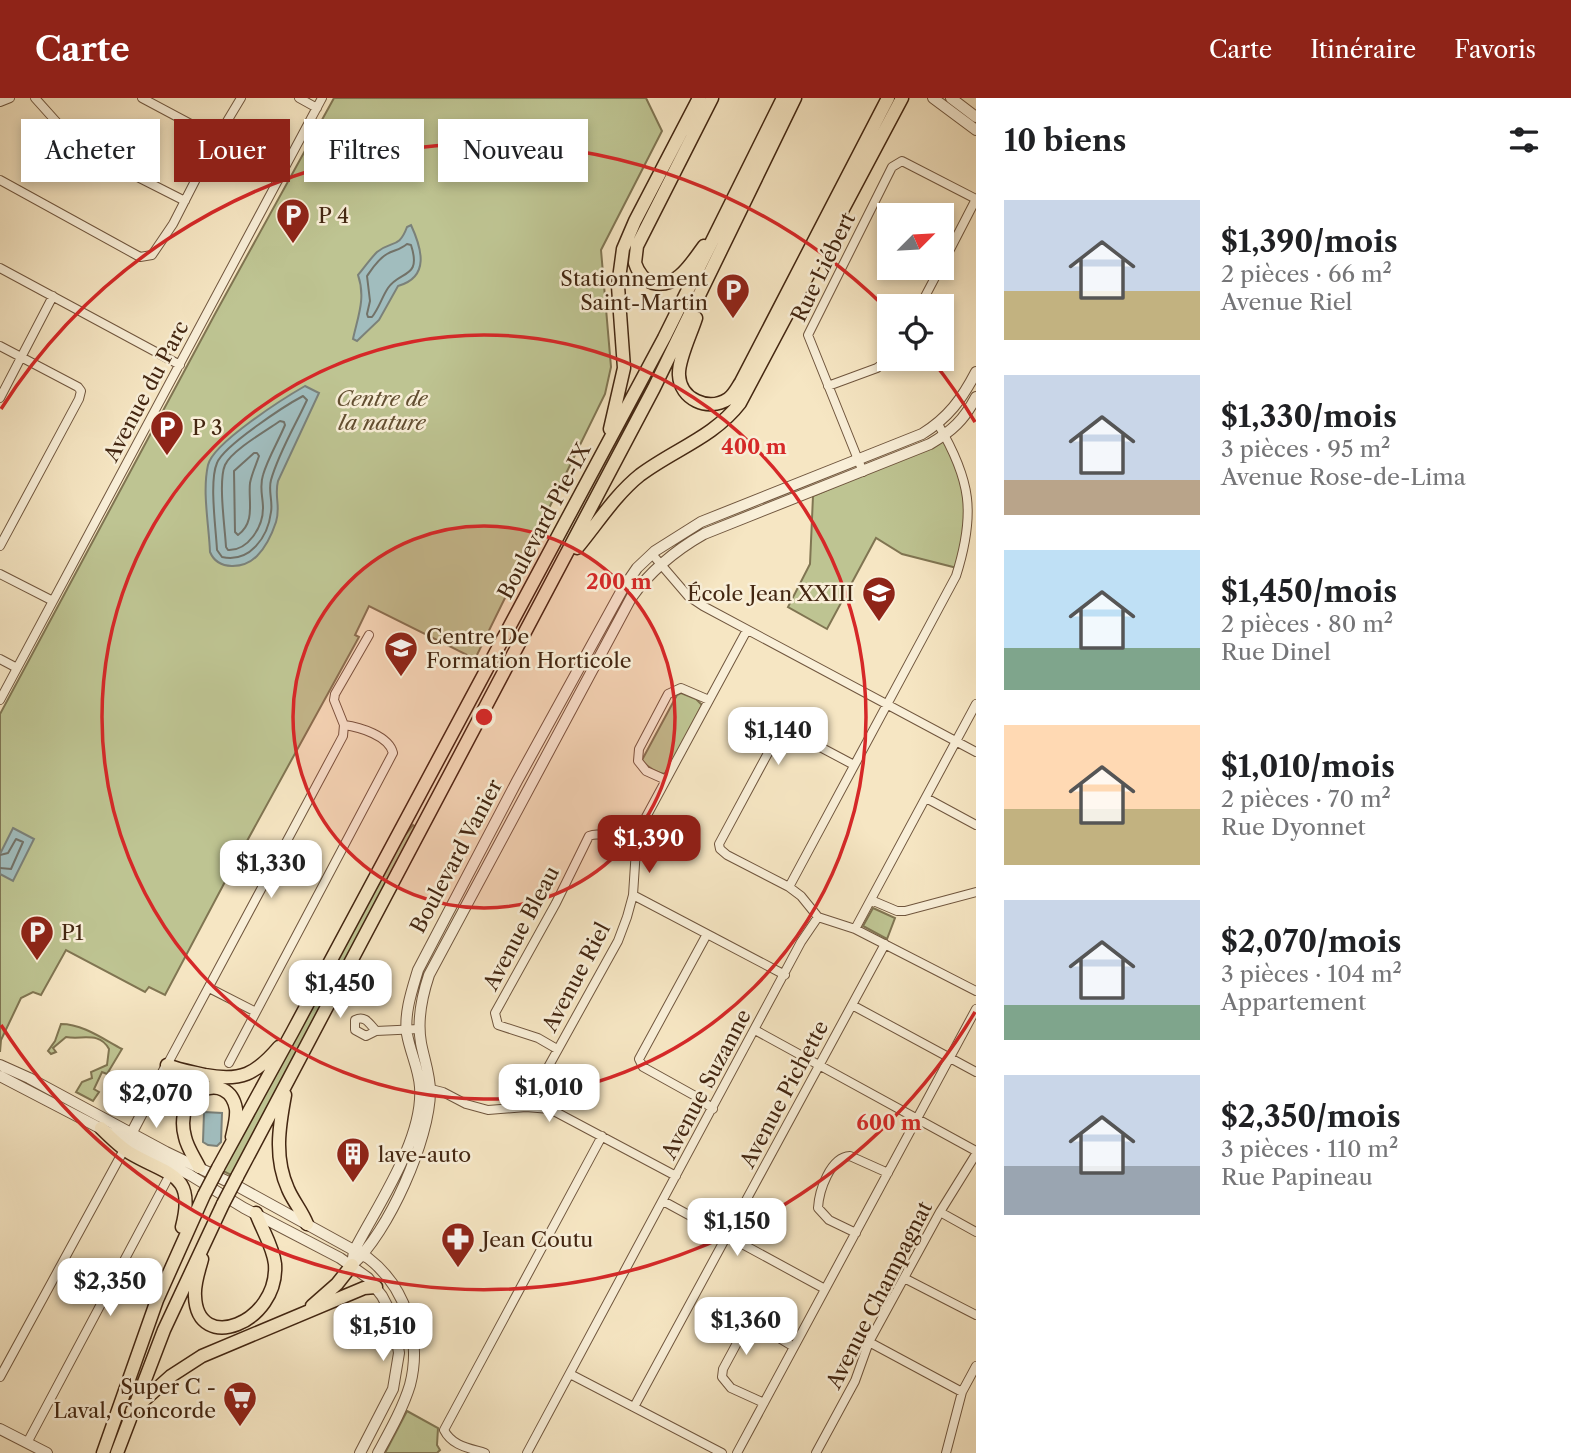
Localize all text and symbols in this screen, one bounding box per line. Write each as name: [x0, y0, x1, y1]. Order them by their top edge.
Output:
text: Carte: [35, 29, 130, 70]
text: Carte: [1209, 35, 1272, 64]
text: Itinéraire: [1310, 35, 1416, 64]
text: Favoris: [1454, 35, 1536, 64]
chip: Acheter: [21, 119, 160, 182]
chip: Louer: [174, 119, 290, 182]
chip: Filtres: [304, 119, 424, 182]
chip: Nouveau: [438, 119, 588, 182]
icon: filters: [1505, 121, 1543, 159]
text: 10 biens: [1004, 122, 1127, 159]
parking icon: P 4: [274, 196, 312, 245]
place label: P 4: [318, 203, 349, 228]
north arrow: [877, 203, 954, 280]
map controls: [877, 203, 954, 371]
street label: Rue Liébert: [786, 208, 860, 326]
text: $1,390/mois: [1221, 223, 1398, 260]
icon: home: [1060, 228, 1144, 312]
text: 2 pièces · 66 m²: [1221, 260, 1392, 288]
place label: Stationnement Saint-Martin: [560, 266, 709, 315]
parking icon: Stationnement Saint-Martin: [714, 271, 752, 320]
text: Avenue Riel: [1221, 288, 1352, 316]
button: locate: [877, 294, 954, 371]
street label: Avenue du Parc: [98, 316, 194, 467]
park label: Centre de la nature: [336, 386, 429, 435]
text: $1,330/mois: [1221, 398, 1397, 435]
icon: home: [1060, 403, 1144, 487]
parking icon: P 3: [148, 408, 186, 457]
place label: P 3: [192, 415, 222, 440]
text: 400 m: [721, 434, 787, 459]
text: 3 pièces · 95 m²: [1221, 435, 1390, 463]
street label: Boulevard Pie-IX: [492, 438, 596, 603]
text: Avenue Rose-de-Lima: [1221, 463, 1466, 491]
text: 200 m: [586, 569, 652, 594]
text: $1,450/mois: [1221, 573, 1397, 610]
school or university icon: École Jean XXIII: [860, 574, 898, 623]
icon: home: [1060, 578, 1144, 662]
place label: École Jean XXIII: [687, 581, 854, 606]
text: 2 pièces · 80 m²: [1221, 610, 1393, 638]
place label: Centre De Formation Horticole: [426, 624, 631, 673]
school or university icon: Centre De Formation Horticole: [382, 629, 420, 678]
text: Rue Dinel: [1221, 638, 1331, 666]
centre of rings: [472, 705, 496, 729]
pin: $1,140: [721, 708, 835, 767]
text: $1,140: [744, 716, 812, 744]
text: $1,010/mois: [1221, 748, 1395, 785]
icon: home: [1060, 753, 1144, 837]
street label: Boulevard Vanier: [405, 775, 507, 937]
text: 2 pièces · 70 m²: [1221, 785, 1391, 813]
text: Rue Dyonnet: [1221, 813, 1366, 841]
pin: $1,390: [592, 816, 706, 875]
text: $1,390: [614, 824, 684, 852]
pin: $1,330: [214, 840, 328, 900]
text: $1,330: [236, 849, 306, 877]
street label: Avenue Bleau: [477, 862, 564, 995]
parking icon: P1: [18, 913, 56, 962]
street label: Avenue Riel: [536, 918, 615, 1037]
place label: P1: [61, 920, 84, 945]
text: $2,070/mois: [1221, 923, 1402, 960]
icon: home: [1060, 928, 1144, 1012]
pin: $1,450: [283, 960, 397, 1020]
text: 3 pièces · 104 m²: [1221, 960, 1402, 988]
text: $1,450: [305, 969, 375, 997]
text: Appartement: [1221, 988, 1366, 1016]
street label: Avenue Suzanne: [656, 1005, 756, 1164]
street label: Avenue Pichette: [734, 1016, 833, 1173]
pin: $1,010: [492, 1065, 606, 1124]
pin: $2,070: [99, 1070, 213, 1130]
text: $1,010: [515, 1073, 583, 1101]
text: $2,070: [119, 1079, 193, 1107]
text: $2,350/mois: [1221, 1098, 1401, 1135]
icon: home: [1060, 1103, 1144, 1187]
text: 600 m: [856, 1110, 922, 1135]
building icon: lave-auto: [334, 1135, 372, 1184]
text: 3 pièces · 110 m²: [1221, 1135, 1398, 1163]
place label: lave-auto: [378, 1142, 471, 1167]
text: Rue Papineau: [1221, 1163, 1373, 1191]
street label: Avenue Champagnat: [820, 1197, 937, 1394]
pin: $1,150: [680, 1198, 794, 1258]
text: $1,150: [703, 1207, 771, 1235]
pharmacy icon: Jean Coutu: [439, 1220, 477, 1269]
place label: Jean Coutu: [479, 1227, 593, 1252]
pin: $2,350: [53, 1258, 167, 1318]
text: $2,350: [73, 1267, 147, 1295]
pin: $1,360: [689, 1298, 803, 1357]
pin: $1,510: [326, 1304, 440, 1363]
text: $1,360: [711, 1306, 781, 1334]
text: $1,510: [349, 1312, 417, 1340]
place label: Super C - Laval, Concorde: [53, 1374, 216, 1423]
supermarket icon: Super C - Laval, Concorde: [221, 1379, 259, 1428]

